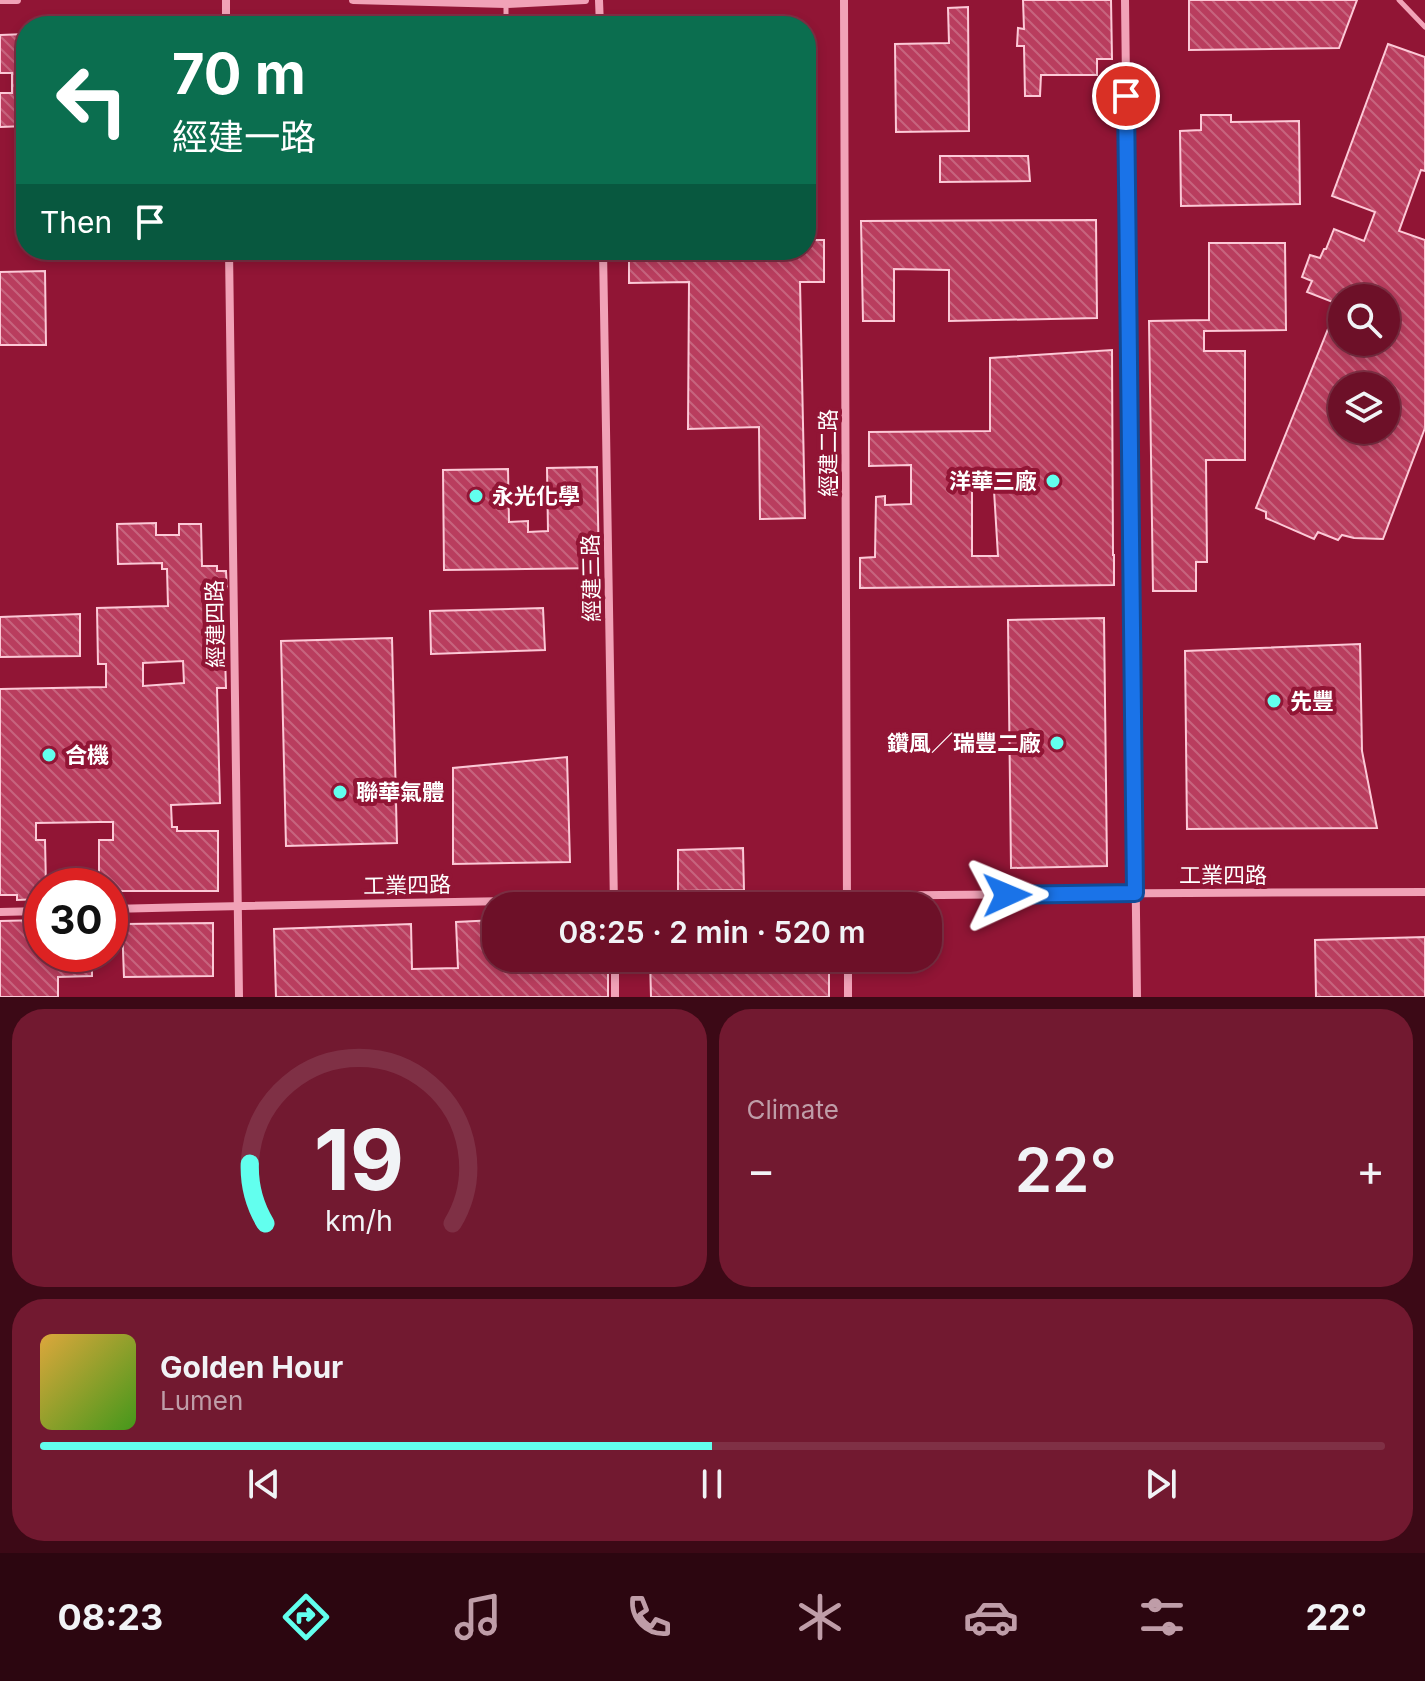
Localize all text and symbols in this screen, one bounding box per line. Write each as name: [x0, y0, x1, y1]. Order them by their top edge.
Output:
text: 70 m: [172, 40, 306, 108]
icon: left: [40, 48, 144, 152]
pin: [1092, 62, 1160, 130]
icon: arrive: [1104, 74, 1148, 118]
text: 經建一路: [172, 115, 316, 159]
icon: arrive: [128, 200, 172, 244]
text: Then: [40, 204, 112, 240]
map controls: [1328, 284, 1400, 444]
button: search: [1328, 284, 1400, 356]
button: layers: [1328, 372, 1400, 444]
street label: 經建二路: [815, 409, 841, 497]
place label: 洋華三廠: [949, 468, 1037, 494]
marker: 洋華三廠: [1044, 472, 1062, 490]
place label: 永光化學: [492, 483, 580, 509]
marker: 永光化學: [467, 487, 485, 505]
street label: 經建三路: [577, 534, 605, 622]
street label: 經建四路: [201, 580, 229, 668]
place label: 先豐: [1290, 688, 1334, 714]
marker: 先豐: [1265, 692, 1283, 710]
place label: 鑽風／瑞豐二廠: [887, 730, 1041, 756]
marker: 鑽風／瑞豐二廠: [1048, 734, 1066, 752]
place label: 合機: [65, 742, 109, 768]
marker: 合機: [40, 746, 58, 764]
place label: 聯華氣體: [356, 779, 444, 805]
marker: 聯華氣體: [331, 783, 349, 801]
position arrow: [965, 853, 1049, 937]
street label: 工業四路: [1179, 862, 1267, 888]
speed limit sign: 30: [24, 868, 128, 972]
street label: 工業四路: [363, 871, 451, 899]
text: 08:25 · 2 min · 520 m: [559, 914, 865, 950]
text: Climate: [747, 1094, 839, 1125]
text: 19: [314, 1109, 404, 1210]
text: 22°: [1015, 1134, 1117, 1206]
text: −: [747, 1143, 776, 1197]
text: +: [1356, 1143, 1385, 1197]
text: km/h: [325, 1203, 393, 1238]
text: Golden Hour: [160, 1349, 343, 1385]
text: Lumen: [160, 1385, 243, 1416]
icon: previous: [242, 1462, 286, 1506]
icon: pause: [690, 1462, 734, 1506]
icon: next: [1139, 1462, 1183, 1506]
icon: directions: [278, 1589, 334, 1645]
icon: music: [450, 1589, 506, 1645]
icon: phone: [621, 1589, 677, 1645]
icon: climate: [792, 1589, 848, 1645]
icon: car: [963, 1589, 1019, 1645]
icon: filters: [1134, 1589, 1190, 1645]
text: 08:23: [58, 1595, 163, 1639]
text: 22°: [1305, 1595, 1367, 1639]

